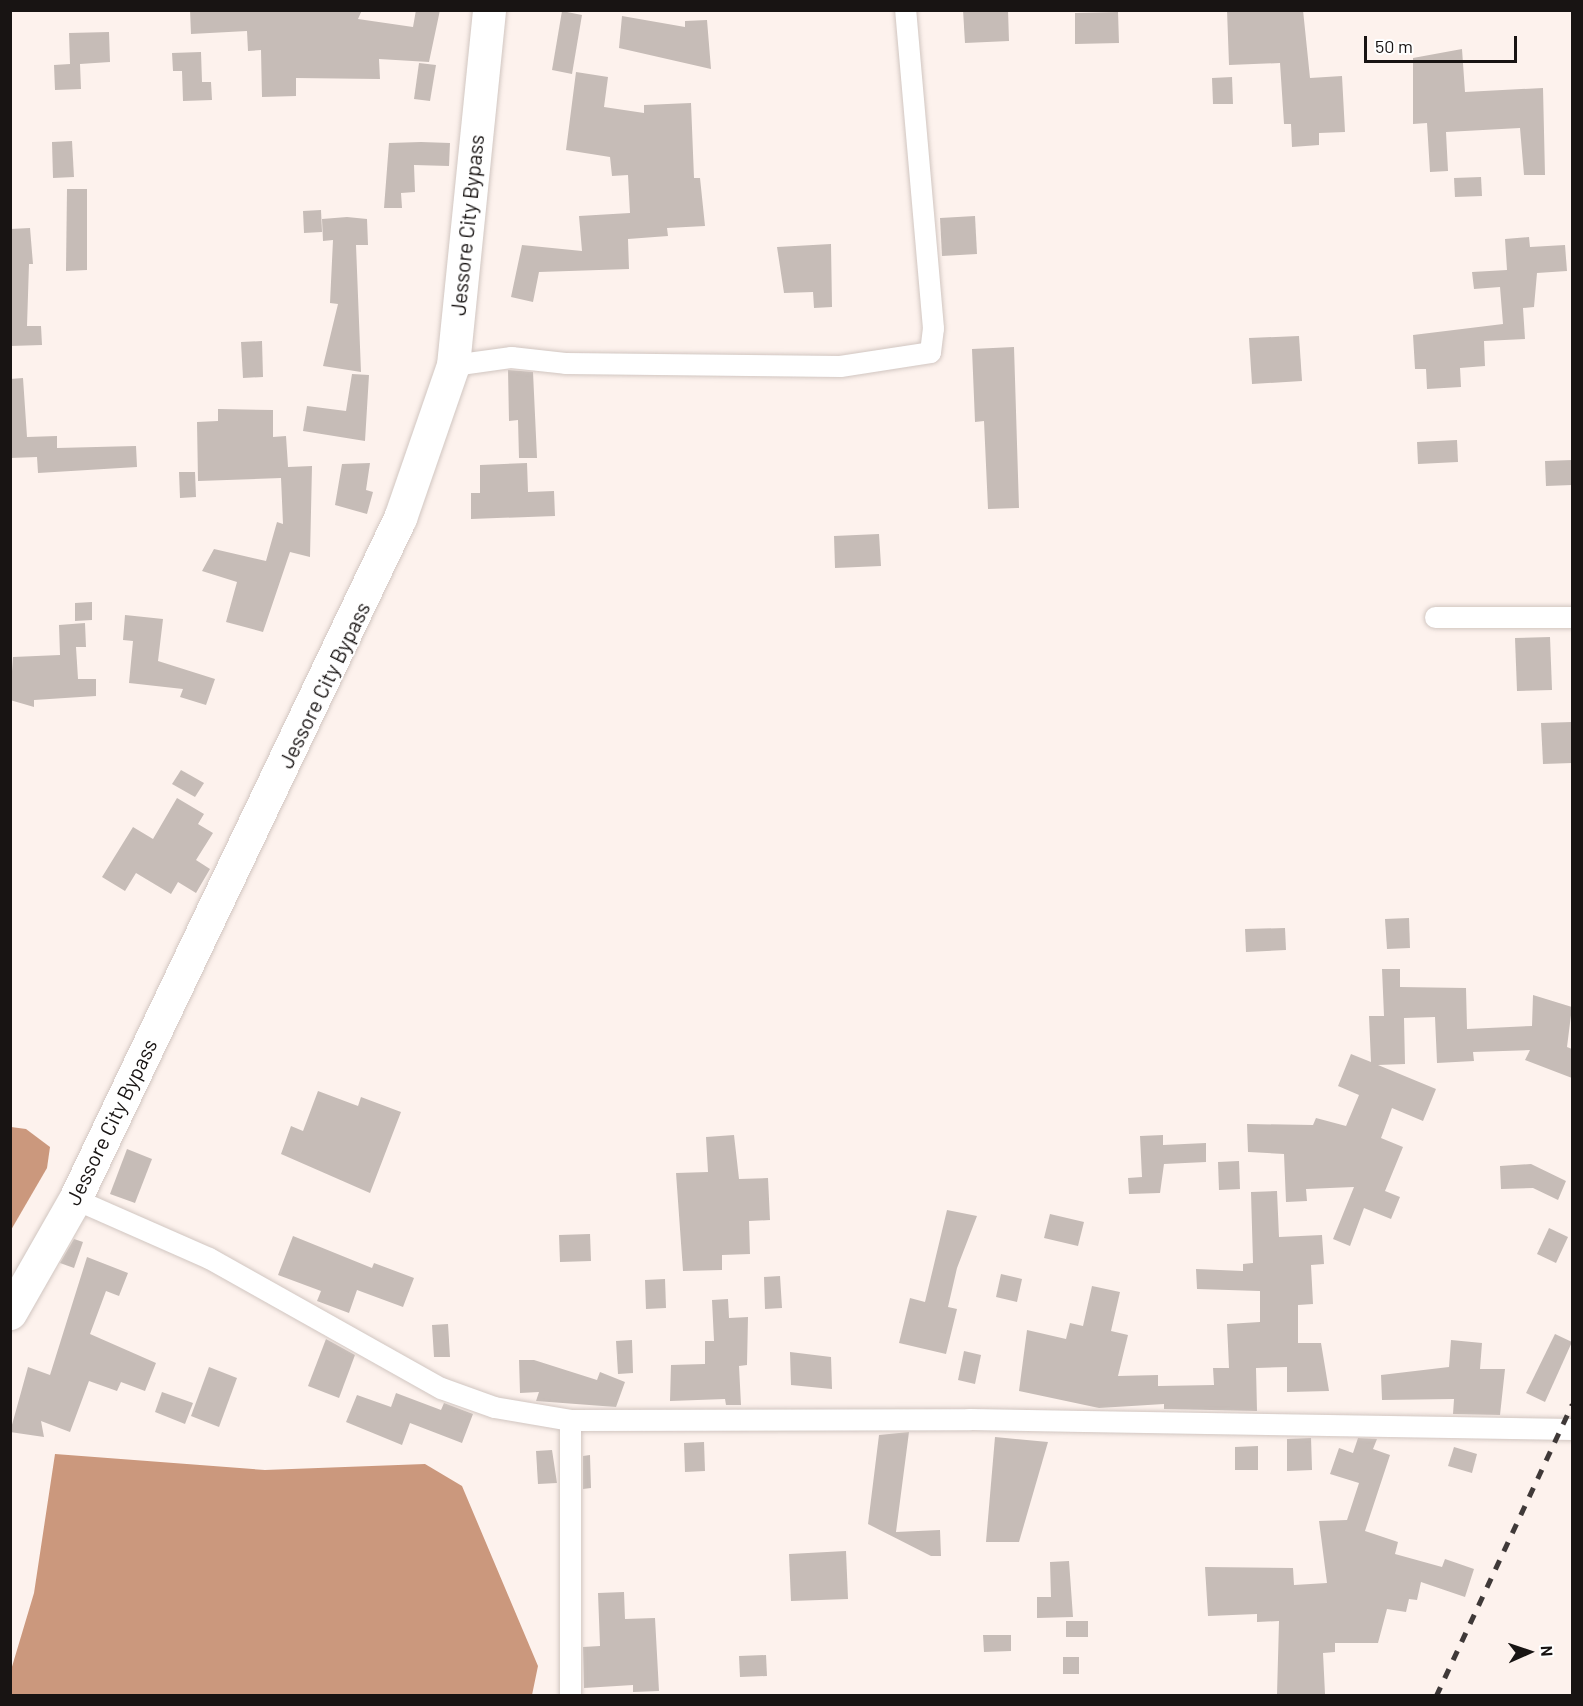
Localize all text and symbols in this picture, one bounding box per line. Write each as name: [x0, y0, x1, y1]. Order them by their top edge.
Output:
scale bar: [1367, 24, 1520, 62]
text: 50 m: [1375, 35, 1413, 57]
street label: Jessore City Bypass: [445, 133, 489, 317]
street label: Jessore City Bypass: [273, 598, 375, 772]
street label: Jessore City Bypass: [60, 1035, 162, 1209]
north arrow: [1499, 1622, 1559, 1682]
text: N: [1538, 1645, 1557, 1657]

